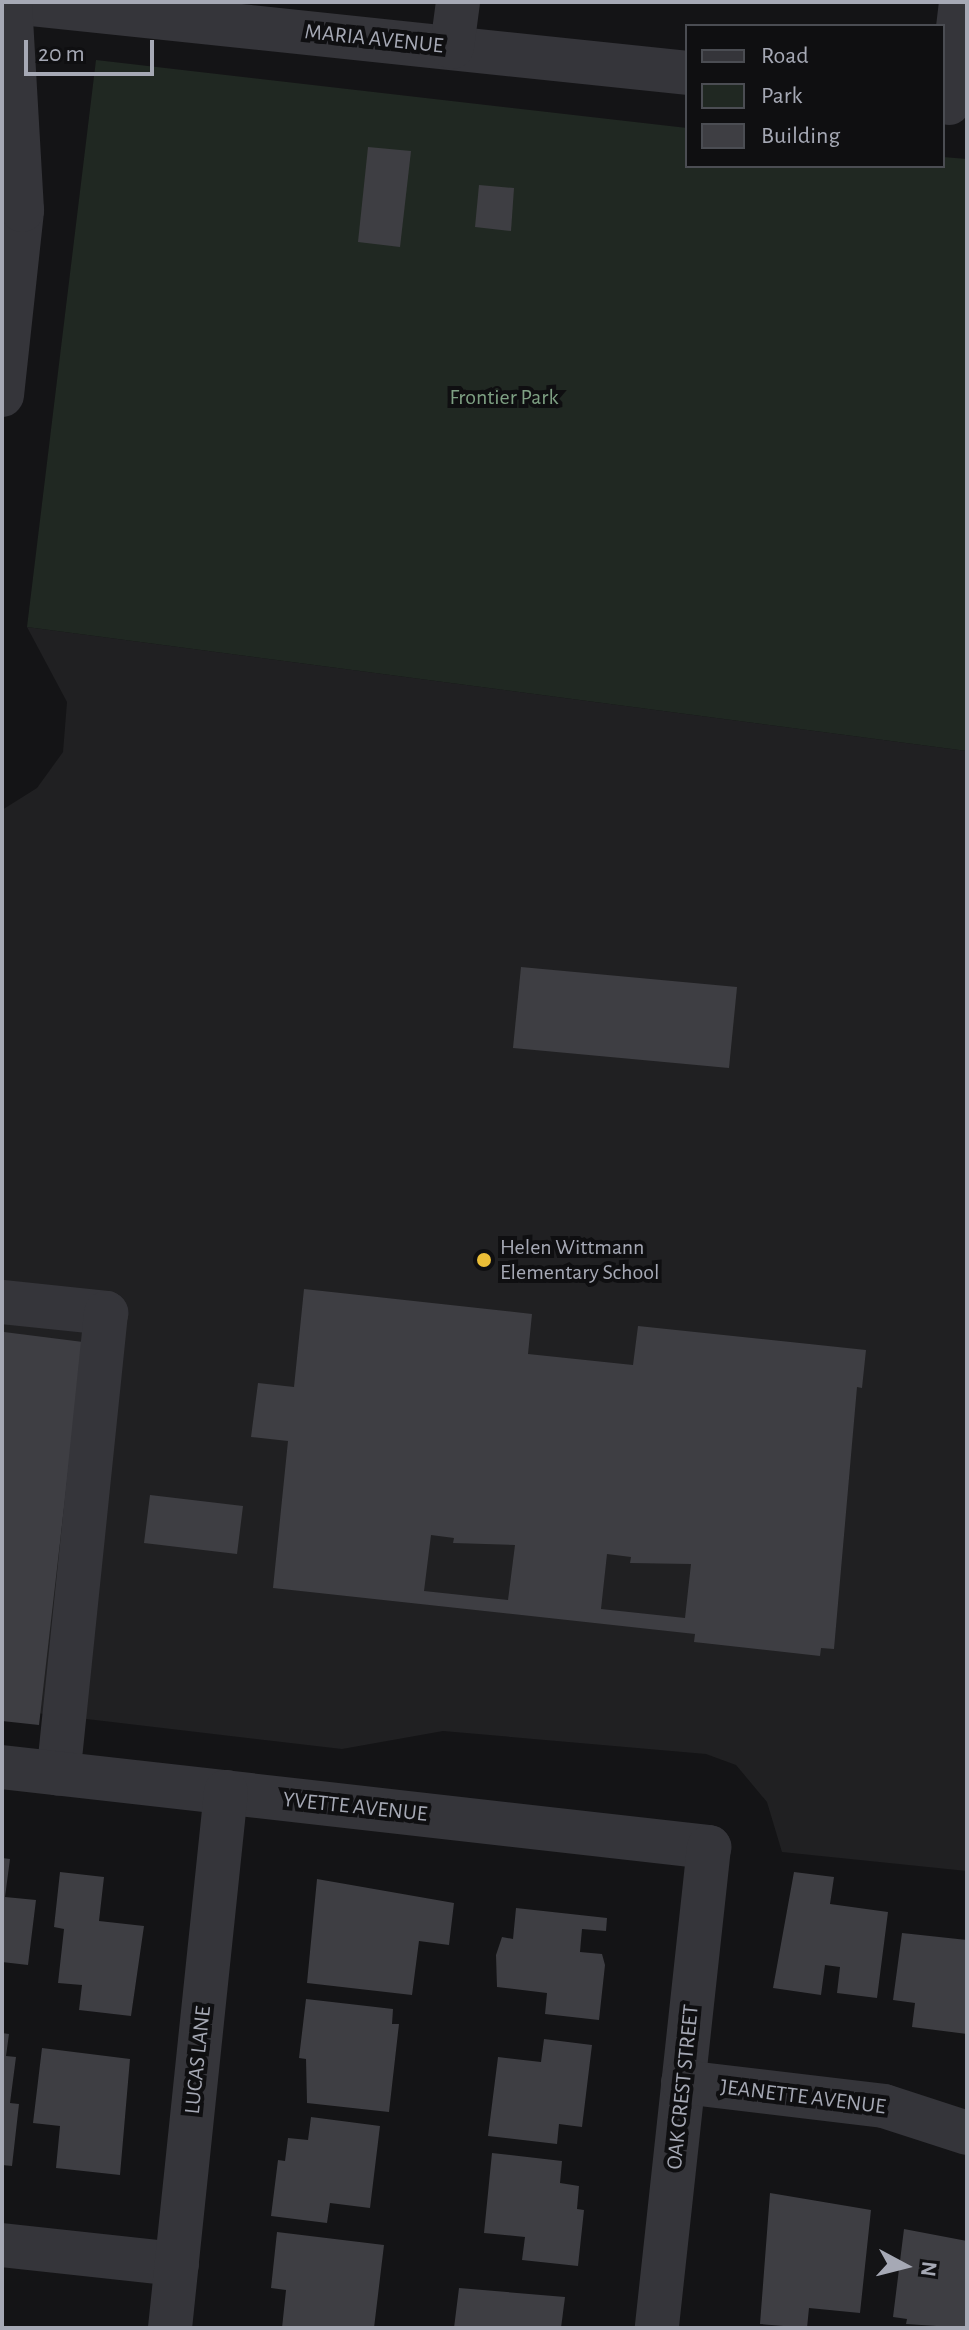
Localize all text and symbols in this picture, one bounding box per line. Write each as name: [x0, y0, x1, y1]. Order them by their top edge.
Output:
street label: MARIA AVENUE: [303, 19, 445, 59]
scale bar: [28, 24, 158, 74]
legend: [685, 24, 945, 168]
text: 20 m: [38, 42, 85, 66]
text: Road: [761, 44, 809, 68]
text: Park: [761, 84, 802, 108]
text: Building: [761, 124, 840, 148]
park label: Frontier Park: [450, 385, 558, 411]
place label: Helen Wittmann Elementary School: [500, 1234, 659, 1286]
marker: Helen Wittmann Elementary School: [475, 1251, 493, 1269]
street label: YVETTE AVENUE: [281, 1786, 429, 1828]
street label: OAK CREST STREET: [661, 2003, 705, 2171]
street label: LUCAS LANE: [179, 2005, 217, 2115]
street label: JEANETTE AVENUE: [719, 2074, 887, 2120]
north arrow: [865, 2226, 945, 2306]
text: N: [917, 2260, 941, 2278]

